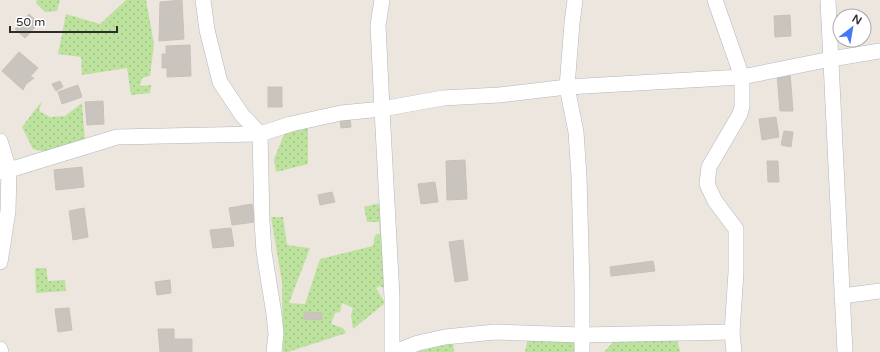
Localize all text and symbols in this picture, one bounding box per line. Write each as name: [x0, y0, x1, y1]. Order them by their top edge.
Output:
scale bar: [10, 8, 117, 34]
north arrow: [832, 8, 872, 48]
text: N: [850, 12, 864, 28]
text: 50 m: [16, 15, 45, 29]

